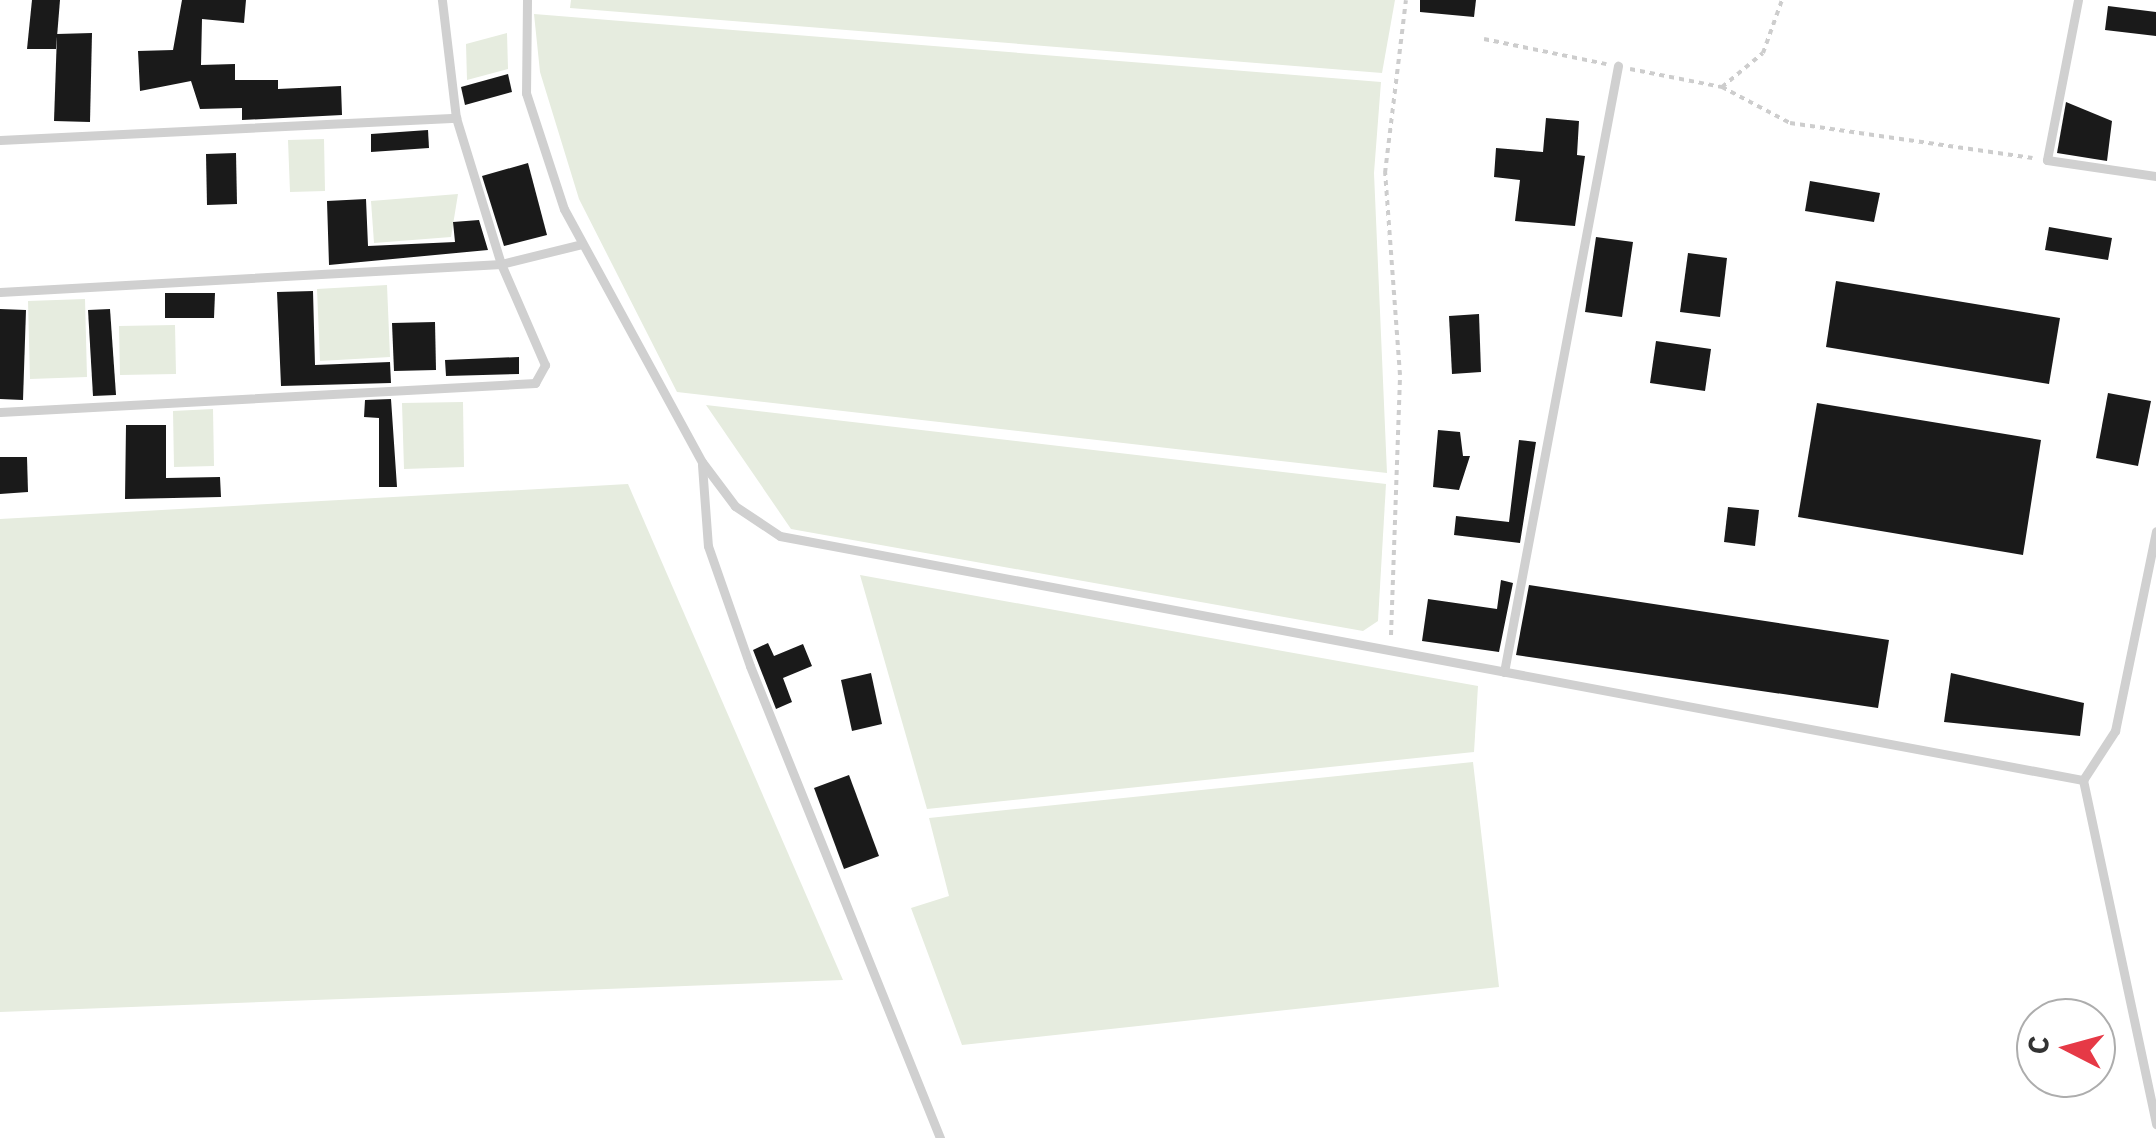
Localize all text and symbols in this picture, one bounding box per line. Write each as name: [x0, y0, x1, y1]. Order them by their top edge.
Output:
north arrow: [2016, 998, 2116, 1098]
text: С: [2018, 1034, 2057, 1056]

